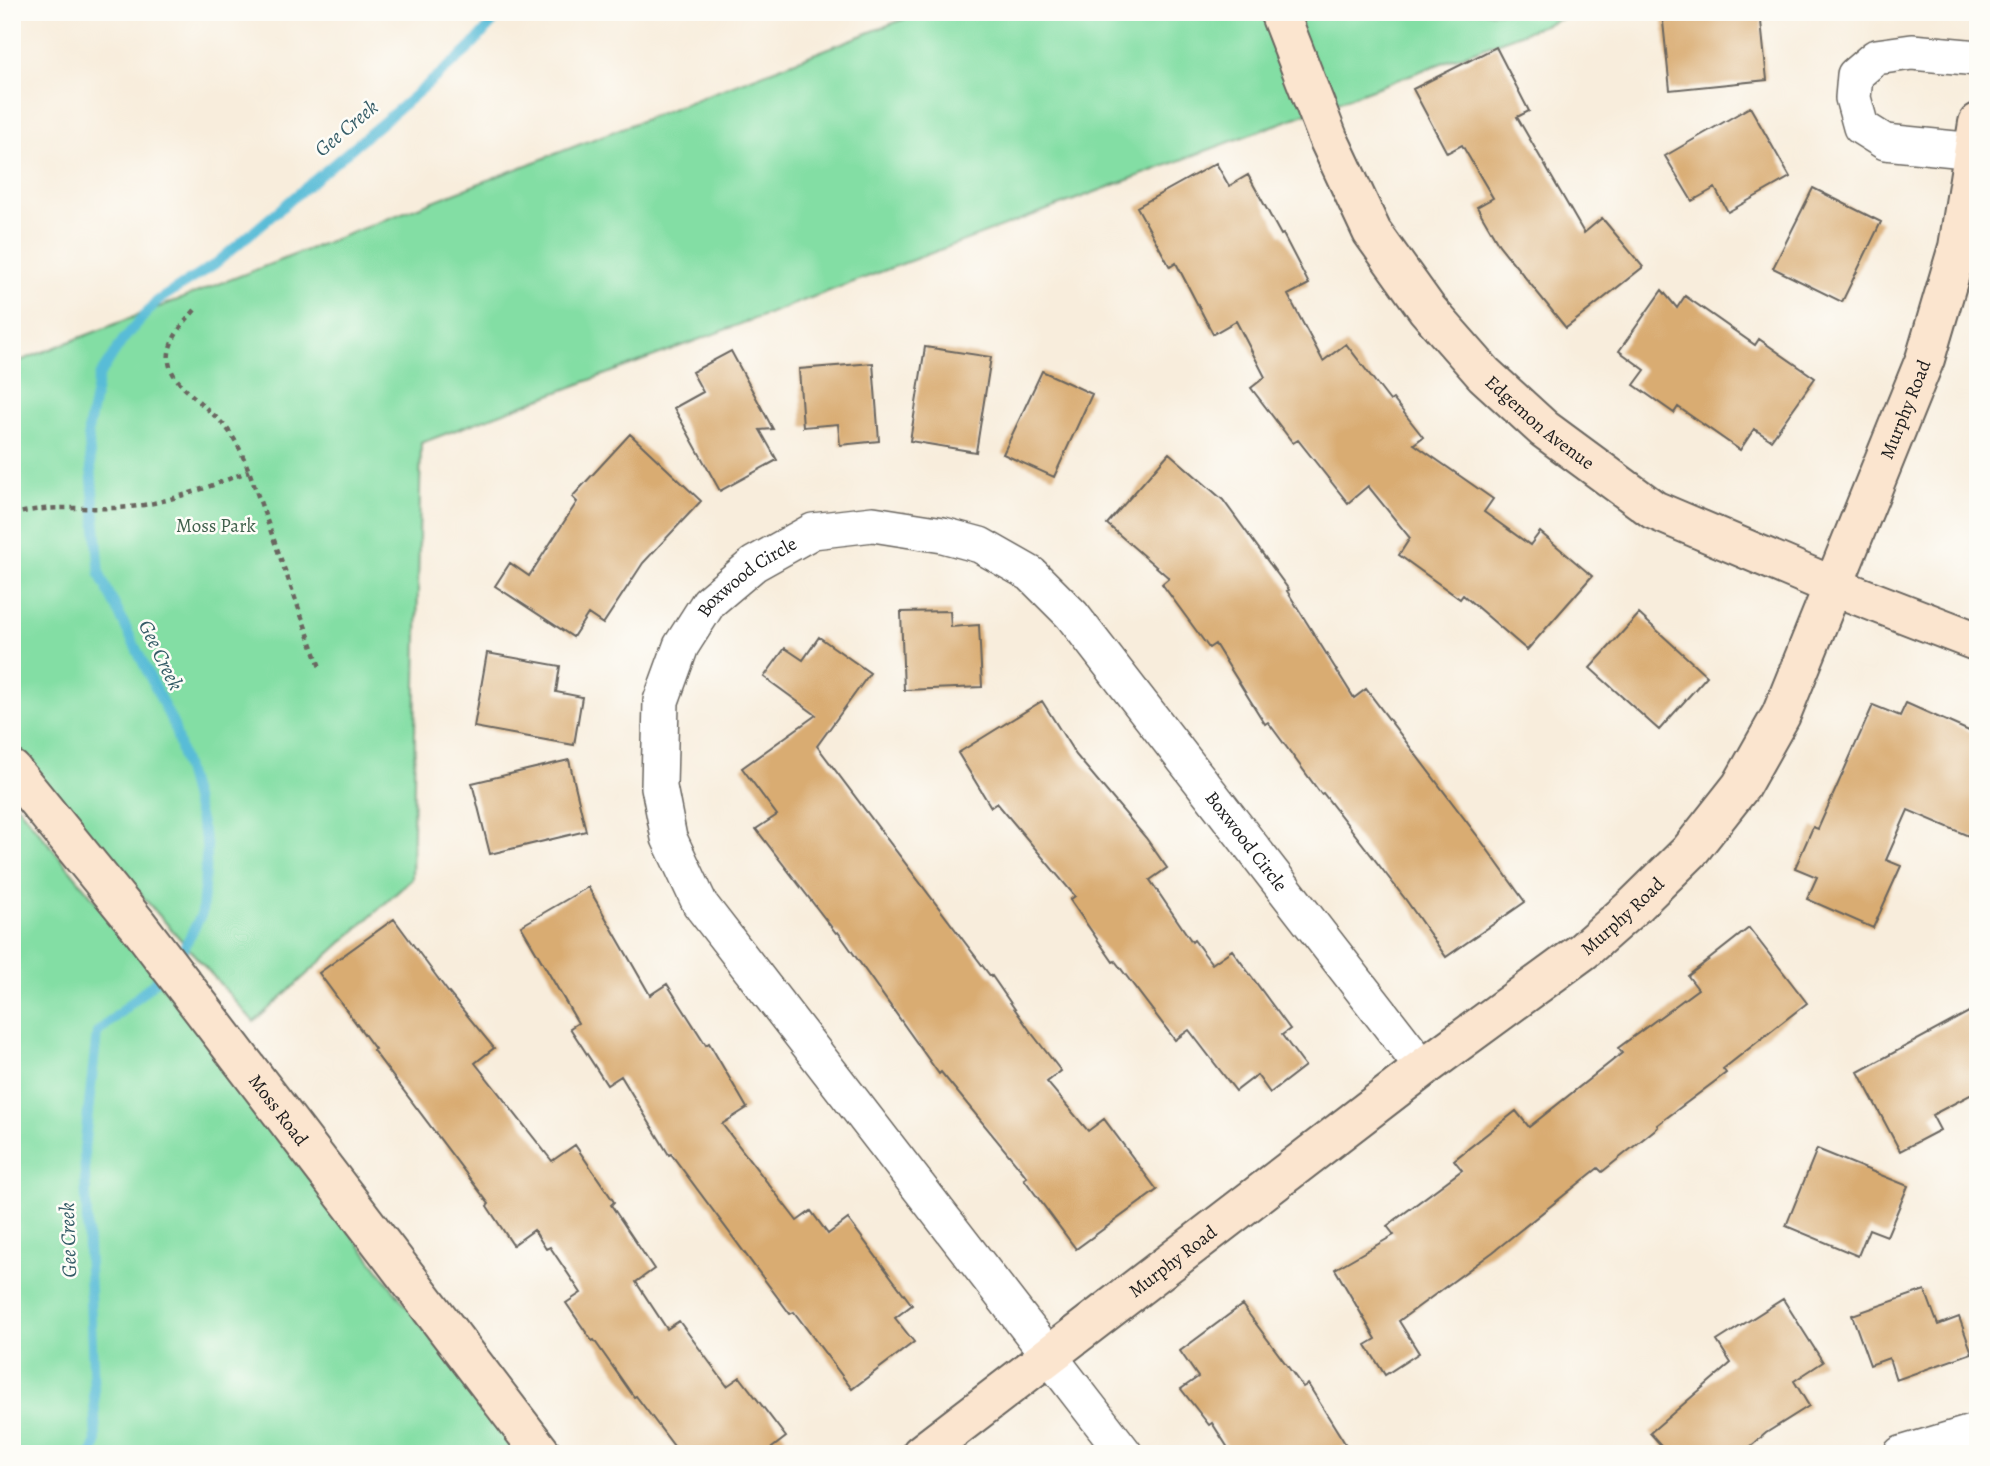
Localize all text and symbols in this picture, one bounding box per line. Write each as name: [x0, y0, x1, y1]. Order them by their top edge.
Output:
water label: Gee Creek: [308, 93, 384, 163]
street label: Murphy Road: [1874, 355, 1938, 463]
street label: Edgemon Avenue: [1479, 369, 1600, 476]
park label: Moss Park: [176, 513, 256, 539]
street label: Boxwood Circle: [691, 531, 802, 622]
water label: Gee Creek: [132, 615, 190, 695]
street label: Boxwood Circle: [1199, 786, 1293, 897]
street label: Murphy Road: [1575, 871, 1671, 961]
street label: Moss Road: [242, 1069, 314, 1152]
water label: Gee Creek: [53, 1202, 83, 1278]
street label: Murphy Road: [1123, 1219, 1223, 1304]

